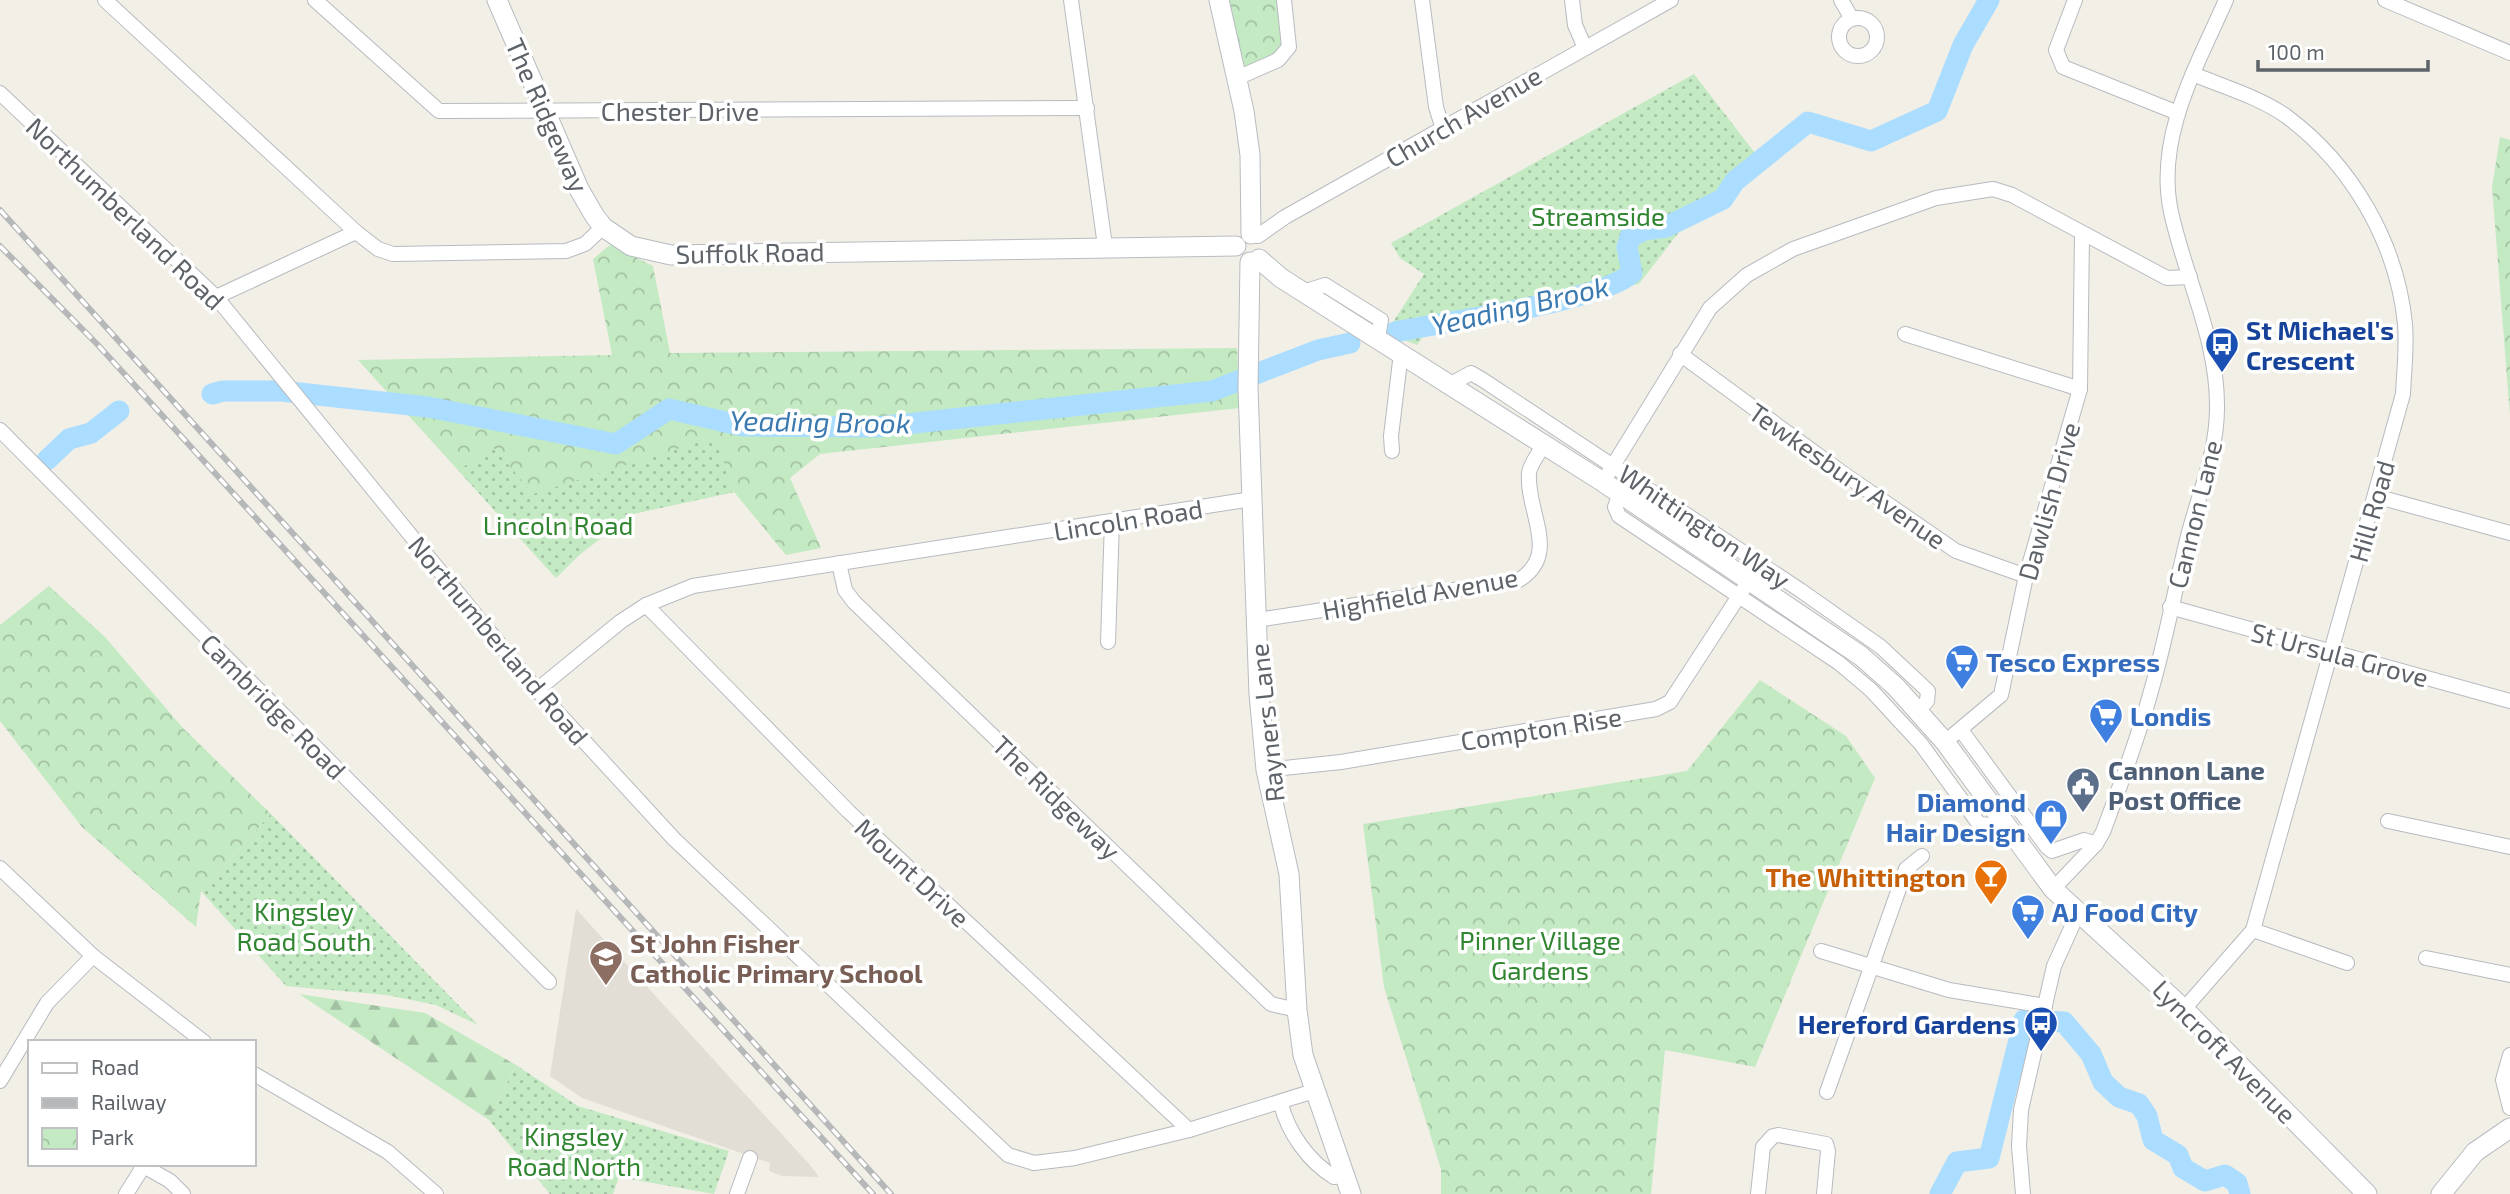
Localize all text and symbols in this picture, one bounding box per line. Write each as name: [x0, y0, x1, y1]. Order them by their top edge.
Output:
scale bar: [2258, 28, 2428, 72]
street label: The Ridgeway: [500, 33, 596, 197]
text: 100 m: [2268, 39, 2325, 64]
street label: Church Avenue: [1379, 59, 1547, 173]
street label: Chester Drive: [601, 95, 759, 126]
street label: Northumberland Road: [21, 110, 231, 316]
park label: Streamside: [1531, 200, 1665, 231]
street label: Suffolk Road: [675, 235, 825, 269]
water label: Yeading Brook: [1428, 268, 1612, 342]
place label: St Michael's Crescent: [2246, 314, 2394, 375]
bus stop icon: St Michael's Crescent: [2203, 325, 2241, 374]
street label: Tewkesbury Avenue: [1744, 395, 1952, 555]
water label: Yeading Brook: [729, 402, 911, 440]
street label: Dawlish Drive: [2011, 418, 2085, 584]
street label: Cannon Lane: [2161, 437, 2227, 591]
street label: Whittington Way: [1614, 457, 1797, 595]
street label: Hill Road: [2342, 457, 2400, 565]
street label: Lincoln Road: [1051, 492, 1205, 546]
park label: Lincoln Road: [483, 509, 633, 540]
street label: Northumberland Road: [403, 529, 595, 751]
street label: Highfield Avenue: [1320, 561, 1520, 625]
street label: St Ursula Grove: [2248, 615, 2432, 693]
street label: Cambridge Road: [195, 627, 353, 785]
street label: Rayners Lane: [1242, 642, 1290, 804]
supermarket icon: Tesco Express: [1943, 642, 1981, 691]
place label: Tesco Express: [1986, 646, 2160, 677]
supermarket icon: Londis: [2087, 696, 2125, 745]
street label: Compton Rise: [1458, 700, 1624, 756]
place label: Londis: [2130, 700, 2211, 731]
street label: The Ridgeway: [987, 728, 1127, 866]
place label: Cannon Lane Post Office: [2108, 754, 2265, 815]
public building icon: Cannon Lane Post Office: [2064, 765, 2102, 814]
place label: Diamond Hair Design: [1886, 786, 2026, 847]
shop icon: Diamond Hair Design: [2032, 797, 2070, 846]
street label: Mount Drive: [849, 811, 977, 933]
bar icon: The Whittington: [1972, 857, 2010, 906]
place label: The Whittington: [1766, 861, 1966, 892]
supermarket icon: AJ Food City: [2009, 892, 2047, 941]
park label: Kingsley Road South: [237, 895, 371, 956]
place label: AJ Food City: [2052, 896, 2198, 928]
park label: Pinner Village Gardens: [1459, 924, 1621, 985]
place label: St John Fisher Catholic Primary School: [630, 927, 923, 989]
school or university icon: St John Fisher Catholic Primary School: [587, 938, 625, 987]
street label: Lyncroft Avenue: [2147, 973, 2303, 1129]
bus stop icon: Hereford Gardens: [2022, 1004, 2060, 1053]
place label: Hereford Gardens: [1798, 1008, 2016, 1039]
legend: [28, 1040, 256, 1166]
text: Road: [91, 1054, 139, 1079]
text: Railway: [91, 1089, 167, 1114]
park label: Kingsley Road North: [507, 1120, 641, 1181]
text: Park: [91, 1124, 134, 1149]

